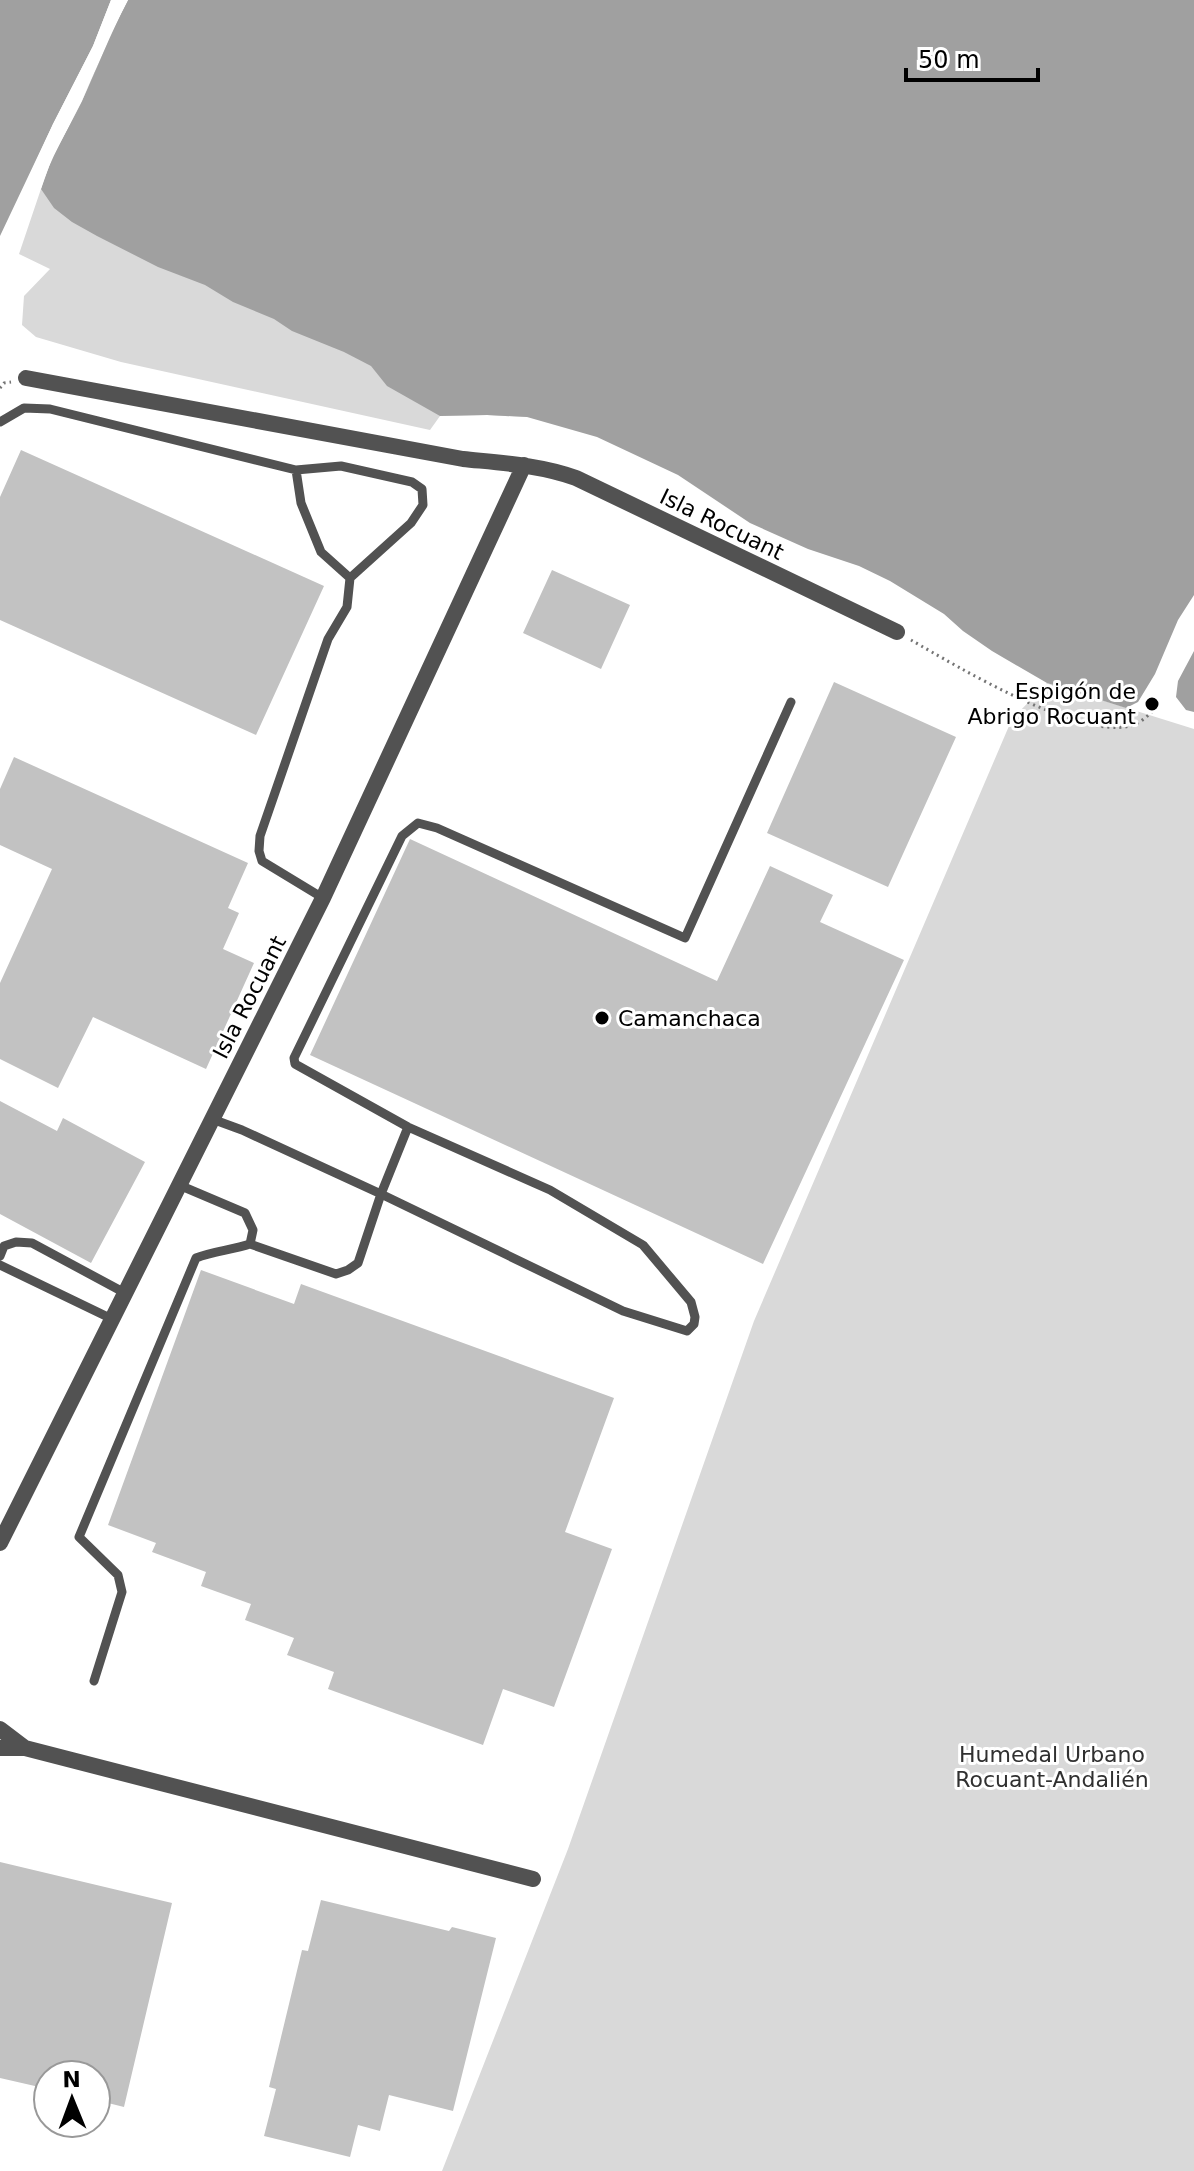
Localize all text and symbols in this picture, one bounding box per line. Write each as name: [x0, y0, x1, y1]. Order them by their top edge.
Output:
scale bar: [906, 32, 1038, 82]
text: 50 m: [918, 46, 980, 74]
street label: Isla Rocuant: [656, 484, 788, 565]
place label: Espigón de Abrigo Rocuant: [968, 679, 1136, 729]
marker: Espigón de Abrigo Rocuant: [1143, 695, 1161, 713]
street label: Isla Rocuant: [208, 931, 291, 1063]
place label: Camanchaca: [618, 1006, 761, 1031]
marker: Camanchaca: [593, 1009, 611, 1027]
park label: Humedal Urbano Rocuant-Andalién: [955, 1742, 1149, 1792]
north arrow: [32, 2059, 112, 2139]
text: N: [62, 2067, 81, 2092]

